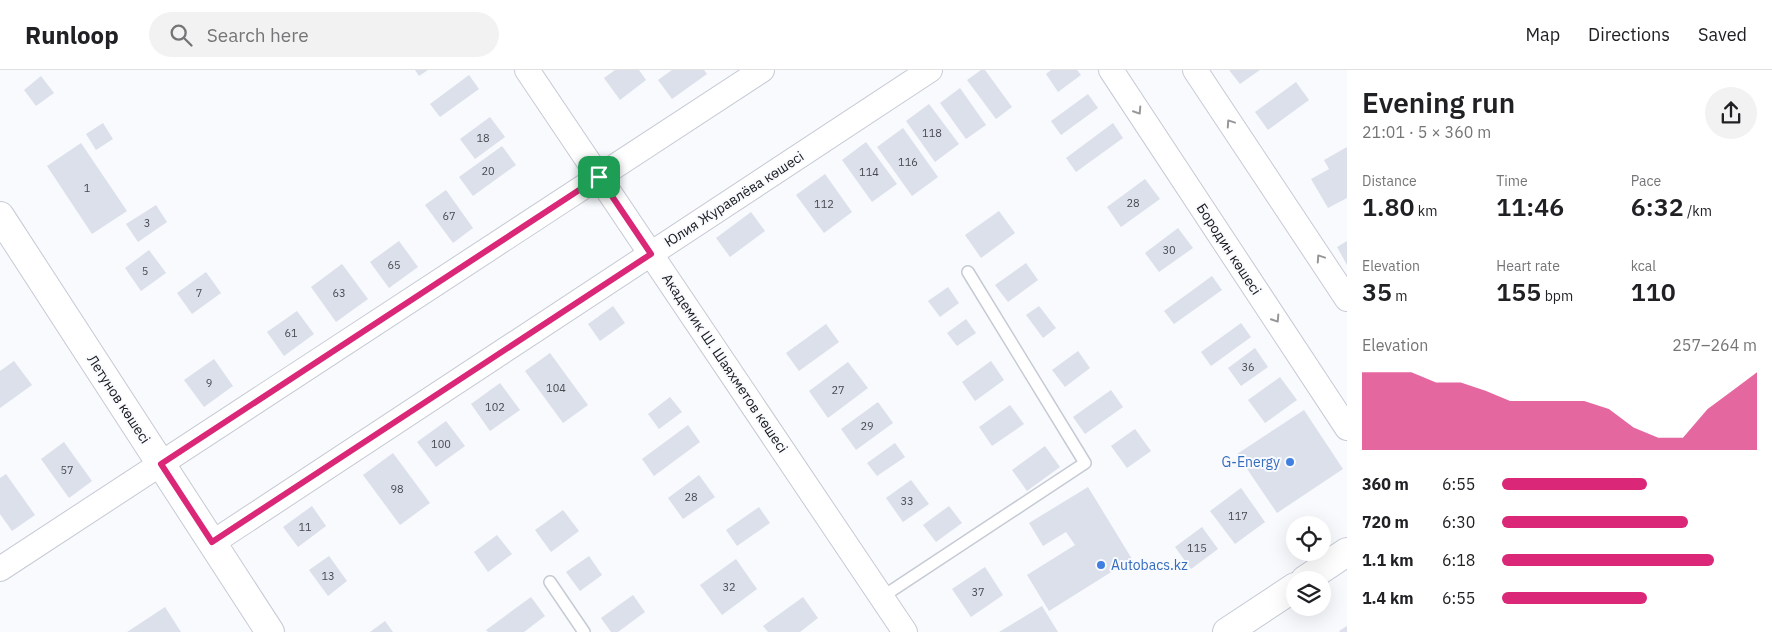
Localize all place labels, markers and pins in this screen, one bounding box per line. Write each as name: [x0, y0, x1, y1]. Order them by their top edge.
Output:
pin: [578, 156, 620, 198]
place label: G-Energy: [1221, 453, 1280, 471]
marker: G-Energy: [1284, 456, 1296, 468]
place label: Autobacs.kz: [1111, 556, 1188, 574]
marker: Autobacs.kz: [1095, 559, 1107, 571]

